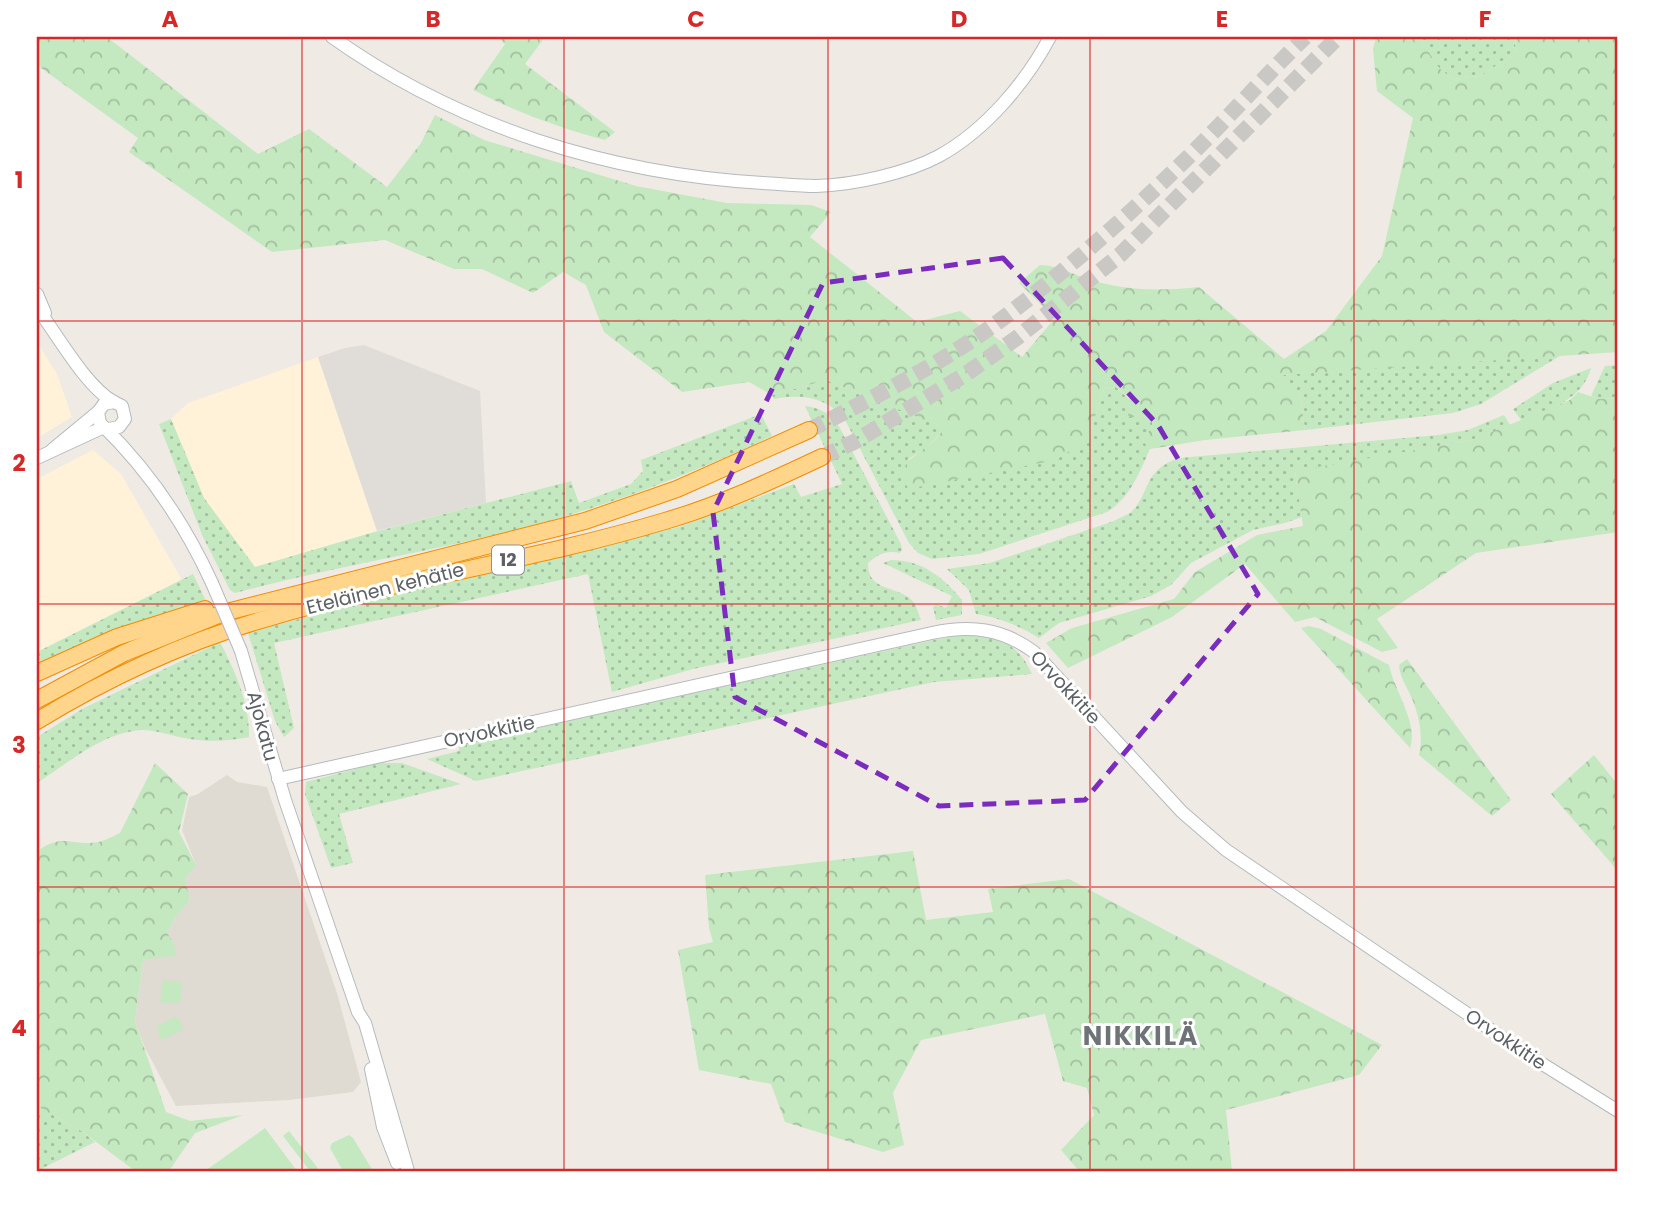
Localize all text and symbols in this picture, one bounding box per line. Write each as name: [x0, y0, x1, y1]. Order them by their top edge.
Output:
text: A: [162, 3, 179, 35]
text: B: [425, 3, 441, 35]
text: C: [687, 3, 705, 35]
text: D: [951, 3, 967, 35]
text: E: [1216, 3, 1228, 35]
text: F: [1479, 3, 1491, 35]
text: 1: [15, 164, 23, 196]
text: 2: [12, 447, 26, 479]
road number: 12: [492, 546, 524, 574]
street label: Eteläinen kehätie: [303, 556, 467, 621]
street label: Orvokkitie: [1024, 644, 1107, 730]
street label: Ajokatu: [240, 688, 285, 764]
street label: Orvokkitie: [441, 709, 537, 754]
text: 3: [12, 729, 26, 761]
street label: Orvokkitie: [1460, 1002, 1552, 1076]
text: 4: [11, 1012, 27, 1044]
district label: NIKKILÄ: [1083, 1018, 1199, 1054]

